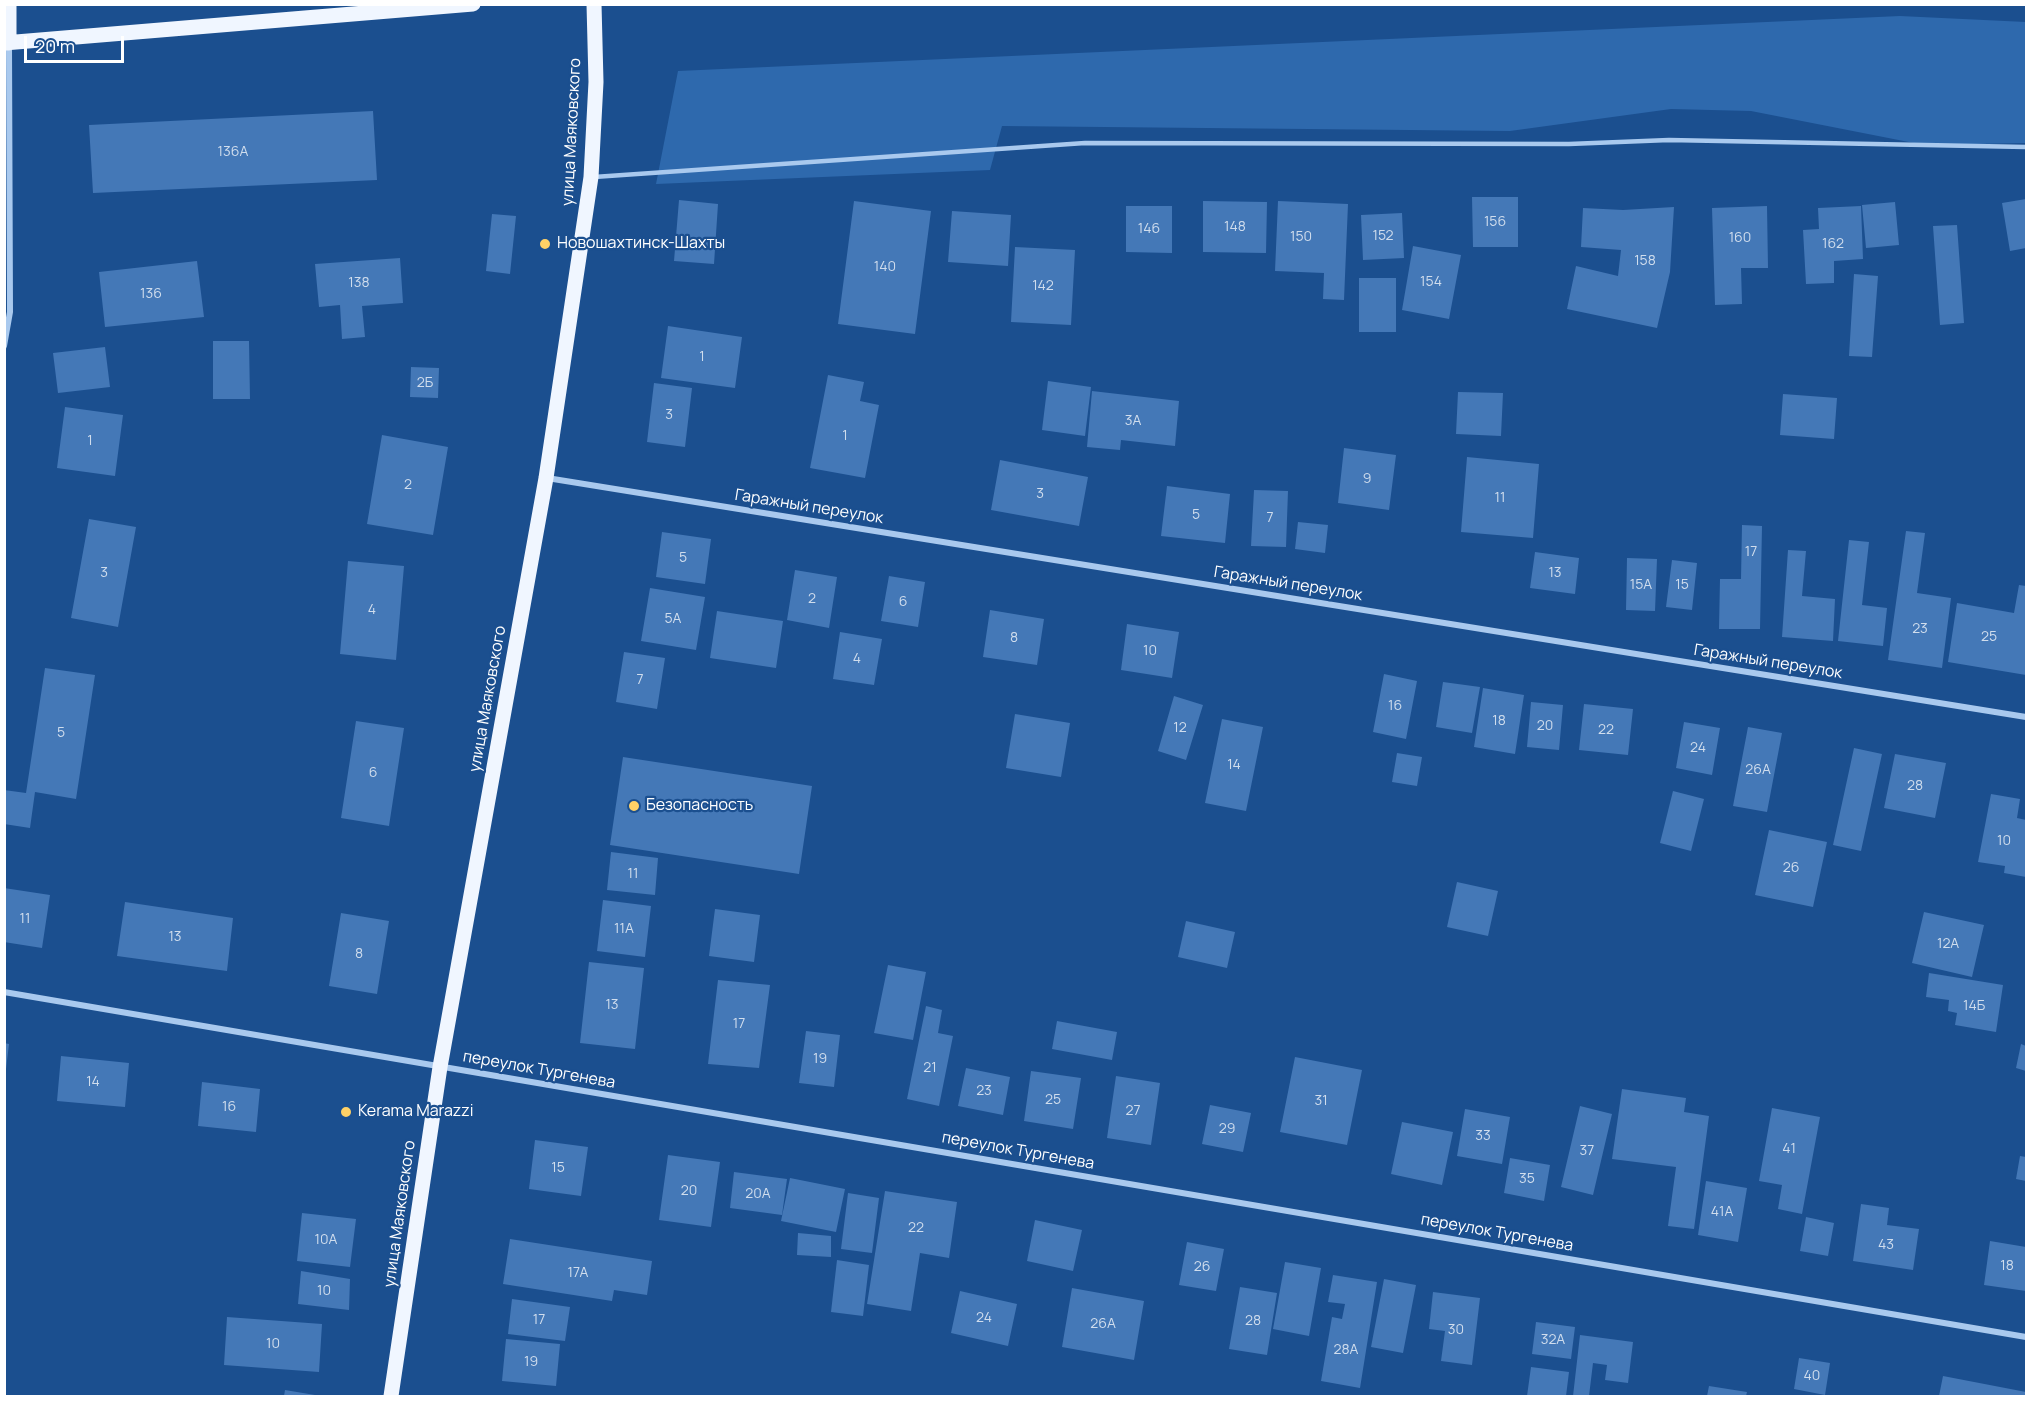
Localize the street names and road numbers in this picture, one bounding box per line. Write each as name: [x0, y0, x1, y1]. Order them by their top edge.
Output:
street label: улица Маяковского: [559, 57, 585, 207]
street label: Гаражный переулок: [733, 486, 885, 528]
street label: Гаражный переулок: [1212, 563, 1364, 605]
street label: улица Маяковского: [466, 624, 510, 774]
street label: Гаражный переулок: [1692, 641, 1844, 683]
street label: переулок Тургенева: [461, 1047, 617, 1093]
street label: переулок Тургенева: [940, 1128, 1096, 1174]
street label: улица Маяковского: [380, 1139, 420, 1289]
street label: переулок Тургенева: [1419, 1210, 1575, 1256]

